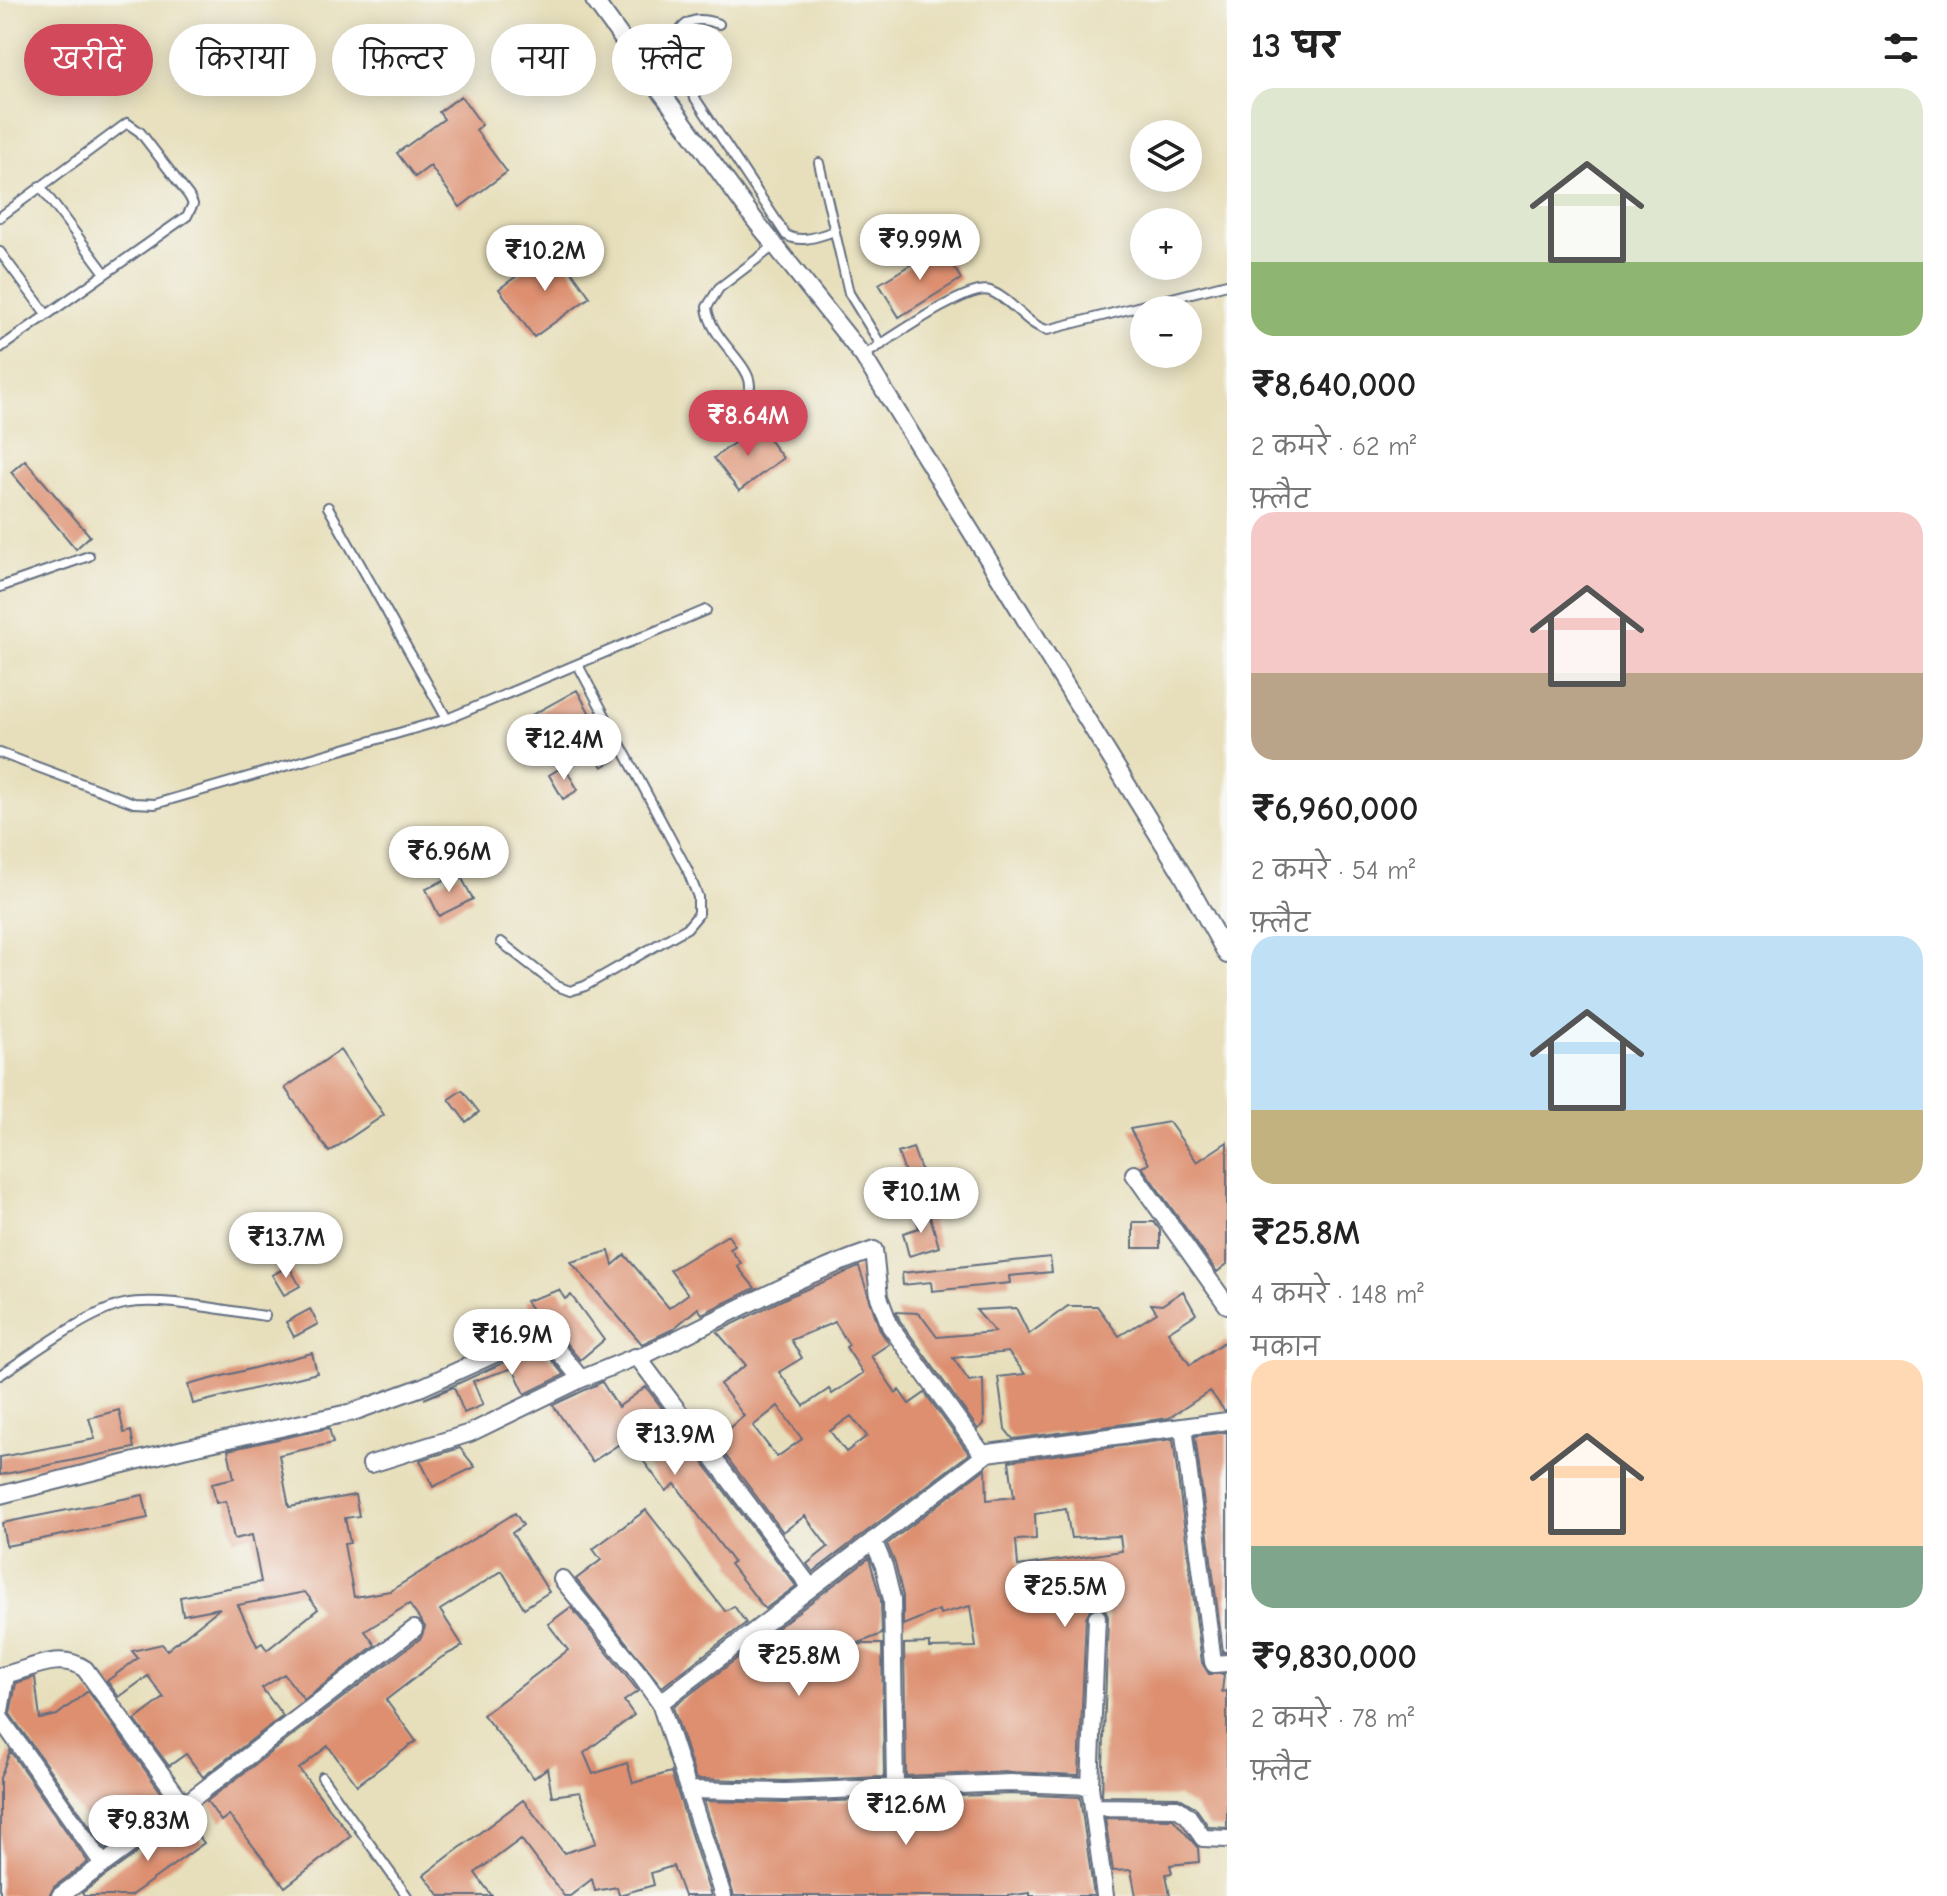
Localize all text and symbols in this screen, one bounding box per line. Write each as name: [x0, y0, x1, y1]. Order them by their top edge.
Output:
chip: खरीदें: [24, 24, 153, 96]
chip: किराया: [169, 24, 316, 96]
chip: फ़िल्टर: [332, 24, 475, 96]
chip: नया: [491, 24, 596, 96]
chip: फ़्लैट: [612, 24, 732, 96]
text: 13 घर: [1251, 26, 1338, 66]
icon: filters: [1879, 26, 1923, 70]
map controls: [1130, 120, 1202, 368]
button: layers: [1130, 120, 1202, 192]
icon: home: [1515, 140, 1659, 284]
button: +: [1130, 208, 1202, 280]
pin: ₹9.99M: [855, 214, 985, 282]
pin: ₹10.2M: [480, 225, 610, 293]
text: ₹9.99M: [878, 225, 962, 255]
text: ₹10.2M: [504, 236, 586, 266]
button: −: [1130, 296, 1202, 368]
text: ₹8,640,000: [1251, 365, 1416, 405]
pin: ₹8.64M: [683, 390, 813, 458]
text: ₹8.64M: [707, 401, 789, 431]
text: 2 कमरे · 62 m²: [1251, 432, 1416, 462]
text: फ़्लैट: [1251, 485, 1310, 515]
icon: home: [1515, 564, 1659, 708]
pin: ₹12.4M: [499, 714, 629, 782]
text: ₹12.4M: [525, 725, 603, 755]
text: ₹6,960,000: [1251, 789, 1418, 829]
pin: ₹6.96M: [384, 826, 514, 894]
text: ₹6.96M: [407, 837, 491, 867]
text: 2 कमरे · 54 m²: [1251, 856, 1415, 886]
text: फ़्लैट: [1251, 909, 1310, 939]
icon: home: [1515, 988, 1659, 1132]
pin: ₹10.1M: [856, 1167, 986, 1235]
text: ₹10.1M: [882, 1178, 960, 1208]
pin: ₹13.7M: [221, 1212, 351, 1280]
text: ₹25.8M: [1251, 1213, 1360, 1253]
text: ₹13.7M: [247, 1223, 325, 1253]
text: 4 कमरे · 148 m²: [1251, 1280, 1424, 1310]
pin: ₹16.9M: [447, 1309, 577, 1377]
text: ₹16.9M: [472, 1320, 552, 1350]
text: मकान: [1251, 1333, 1320, 1363]
pin: ₹13.9M: [610, 1409, 740, 1477]
icon: home: [1515, 1412, 1659, 1556]
text: ₹13.9M: [635, 1420, 715, 1450]
pin: ₹25.5M: [1000, 1561, 1130, 1629]
text: ₹25.5M: [1023, 1572, 1107, 1602]
pin: ₹25.8M: [734, 1630, 864, 1698]
text: ₹9,830,000: [1251, 1637, 1417, 1677]
text: ₹25.8M: [757, 1641, 841, 1671]
text: 2 कमरे · 78 m²: [1251, 1704, 1414, 1734]
text: फ़्लैट: [1251, 1757, 1310, 1787]
pin: ₹12.6M: [841, 1779, 971, 1847]
text: ₹12.6M: [866, 1790, 946, 1820]
pin: ₹9.83M: [83, 1795, 213, 1863]
text: ₹9.83M: [106, 1806, 190, 1836]

